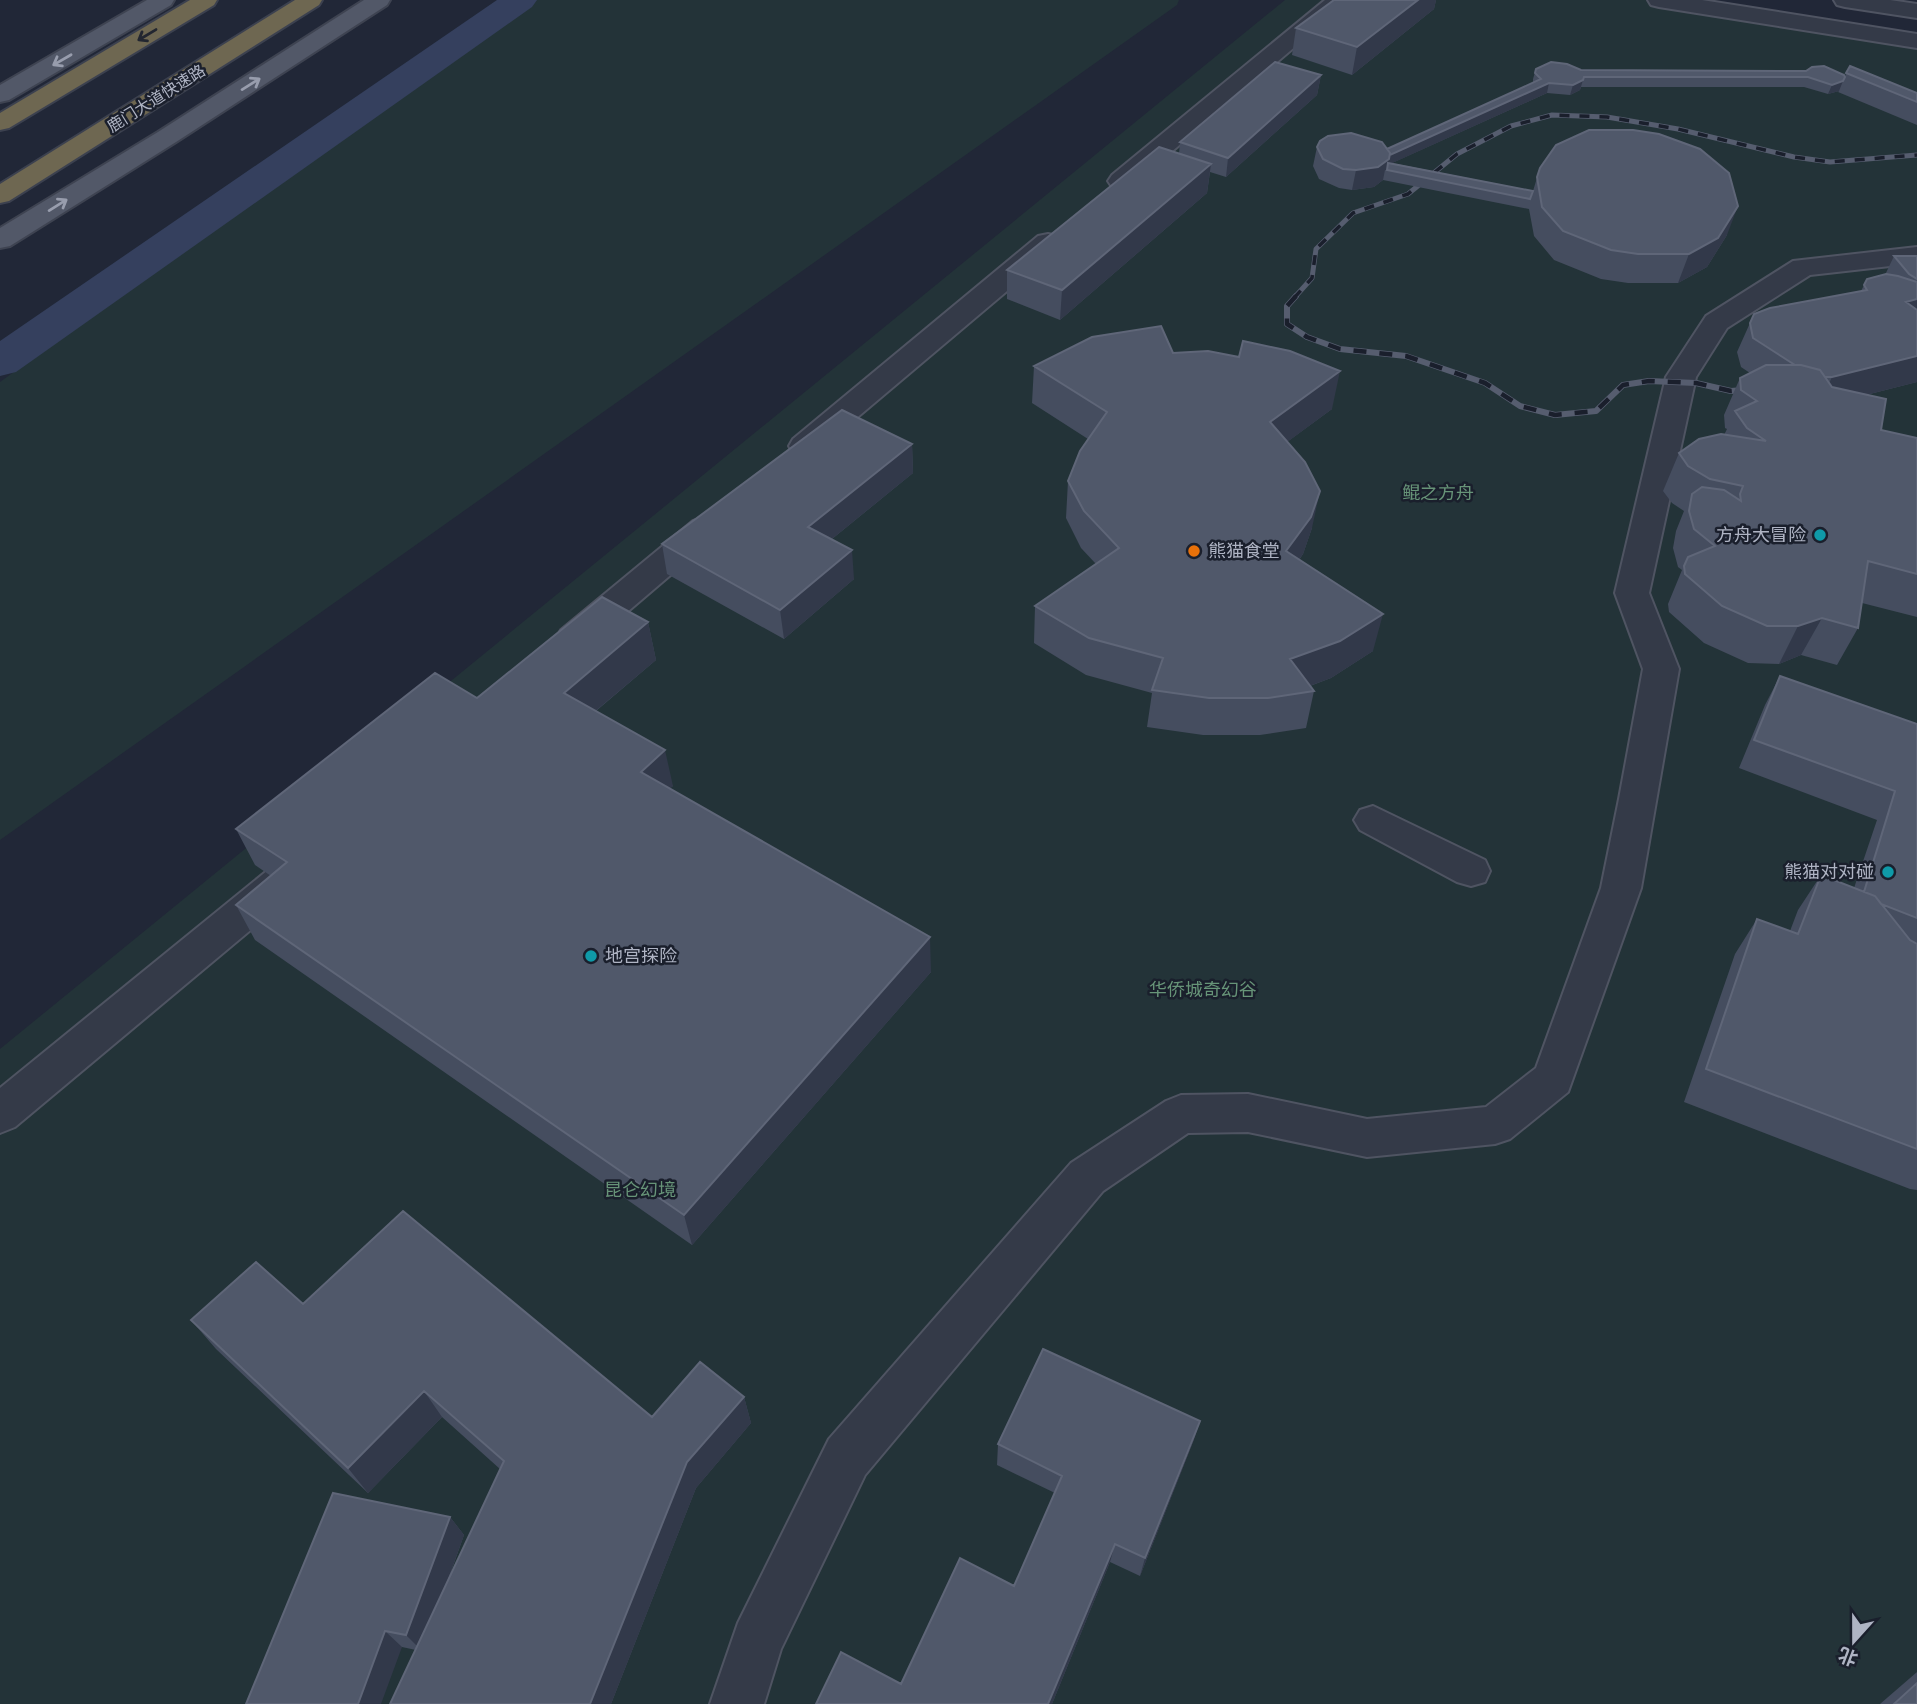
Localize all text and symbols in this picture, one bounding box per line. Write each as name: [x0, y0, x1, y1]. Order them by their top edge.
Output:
one-way arrow: [138, 28, 158, 42]
one-way arrow: [53, 53, 73, 67]
street label: 鹿门大道快速路: [104, 61, 209, 136]
one-way arrow: [241, 77, 260, 91]
one-way arrow: [48, 197, 68, 211]
park label: 鲲之方舟: [1402, 482, 1474, 504]
place label: 方舟大冒险: [1716, 524, 1806, 546]
marker: 方舟大冒险: [1812, 527, 1828, 543]
place label: 熊猫食堂: [1208, 540, 1280, 562]
marker: 熊猫食堂: [1186, 543, 1202, 559]
place label: 熊猫对对碰: [1784, 861, 1874, 883]
marker: 熊猫对对碰: [1880, 864, 1896, 880]
place label: 地宫探险: [605, 945, 677, 967]
marker: 地宫探险: [583, 948, 599, 964]
park label: 华侨城奇幻谷: [1149, 979, 1257, 1001]
park label: 昆仑幻境: [604, 1179, 676, 1201]
north arrow: [1819, 1606, 1889, 1676]
text: 北: [1835, 1642, 1861, 1671]

